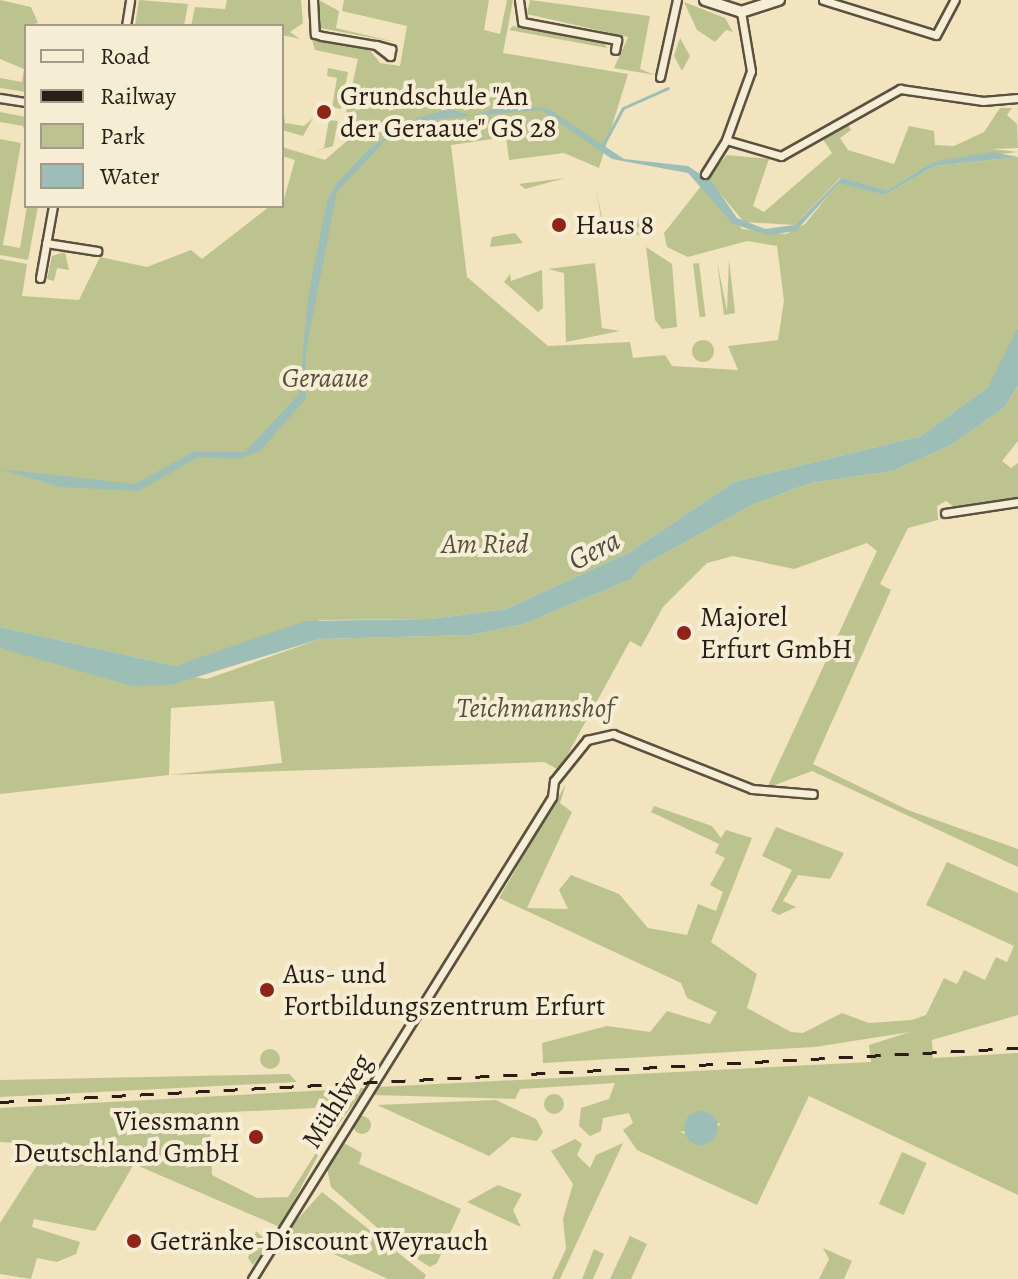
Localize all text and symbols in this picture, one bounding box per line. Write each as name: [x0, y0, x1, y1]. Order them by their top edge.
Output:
legend: [24, 24, 284, 208]
text: Road: [100, 40, 150, 72]
place label: Grundschule "An der Geraaue" GS 28: [340, 79, 557, 145]
text: Railway: [100, 80, 176, 112]
marker: Grundschule "An der Geraaue" GS 28: [315, 103, 333, 121]
text: Park: [100, 120, 145, 152]
text: Water: [100, 160, 160, 192]
place label: Haus 8: [575, 208, 654, 242]
marker: Haus 8: [550, 216, 568, 234]
park label: Geraaue: [282, 361, 368, 395]
water label: Gera: [562, 522, 626, 578]
park label: Am Ried: [442, 527, 528, 561]
place label: Majorel Erfurt GmbH: [700, 600, 853, 666]
marker: Majorel Erfurt GmbH: [675, 624, 693, 642]
park label: Teichmannshof: [457, 691, 613, 725]
place label: Aus- und Fortbildungszentrum Erfurt: [283, 957, 605, 1023]
marker: Aus- und Fortbildungszentrum Erfurt: [258, 981, 276, 999]
street label: Mühlweg: [295, 1047, 379, 1155]
place label: Viessmann Deutschland GmbH: [13, 1104, 240, 1170]
marker: Viessmann Deutschland GmbH: [247, 1128, 265, 1146]
place label: Getränke-Discount Weyrauch: [150, 1224, 488, 1258]
marker: Getränke-Discount Weyrauch: [125, 1232, 143, 1250]

